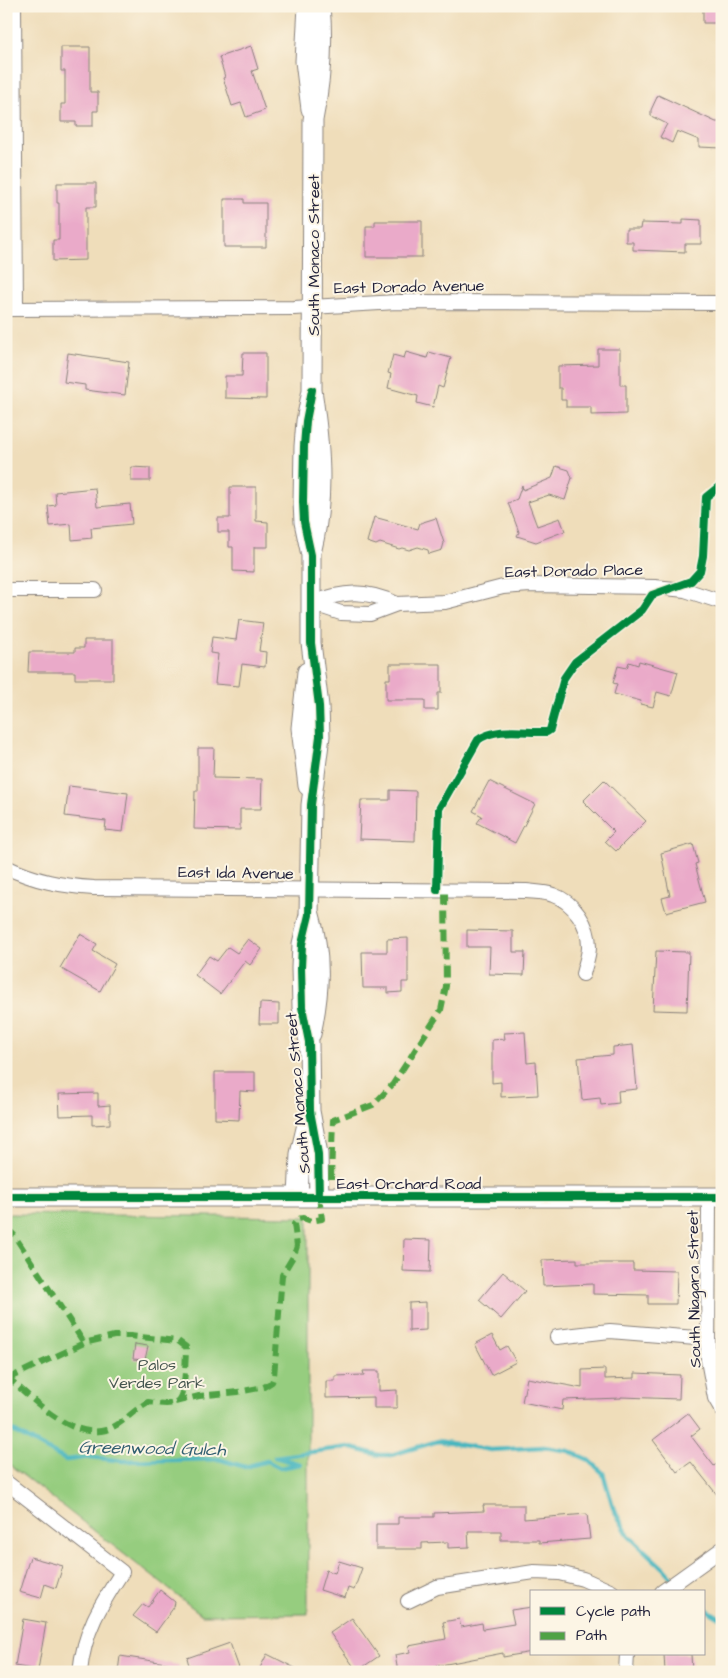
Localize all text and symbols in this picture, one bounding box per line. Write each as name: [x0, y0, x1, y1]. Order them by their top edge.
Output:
street label: South Monaco Street: [303, 174, 325, 336]
street label: East Dorado Avenue: [334, 275, 485, 299]
street label: East Dorado Place: [505, 559, 644, 583]
street label: East Ida Avenue: [178, 861, 294, 885]
street label: South Monaco Street: [280, 1011, 316, 1174]
street label: East Orchard Road: [337, 1173, 481, 1195]
street label: South Niagara Street: [682, 1209, 707, 1368]
park label: Palos Verdes Park: [109, 1354, 205, 1394]
water label: Greenwood Gulch: [78, 1435, 227, 1462]
legend: [530, 1590, 706, 1656]
text: Cycle path: [576, 1601, 651, 1623]
text: Path: [576, 1625, 607, 1646]

